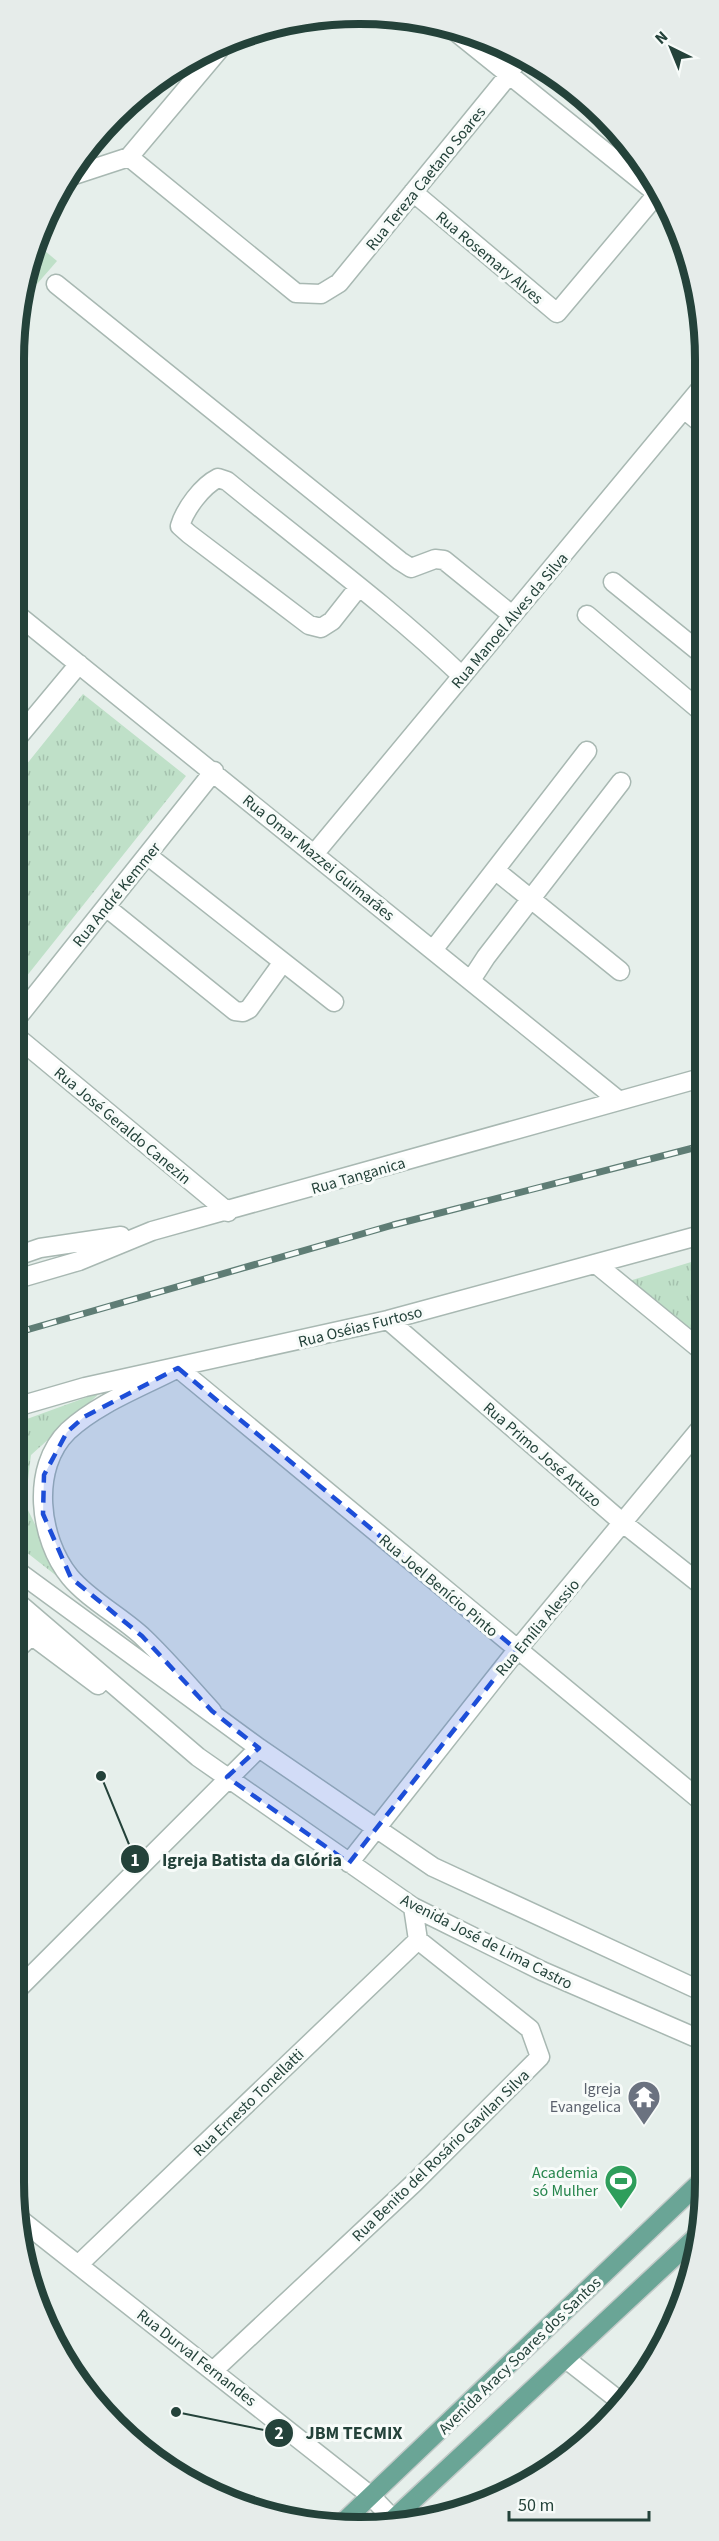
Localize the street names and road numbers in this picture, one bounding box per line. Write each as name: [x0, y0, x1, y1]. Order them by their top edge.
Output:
street label: Rua Tereza Caetano Soares: [361, 102, 491, 255]
street label: Rua Rosemary Alves: [431, 206, 548, 309]
street label: Rua Manoel Alves da Silva: [446, 548, 573, 693]
street label: Rua Omar Mazzei Guimarães: [238, 790, 399, 926]
street label: Rua André Kemmer: [68, 837, 166, 952]
street label: Rua José Geraldo Canezin: [49, 1062, 195, 1190]
street label: Rua Tanganica: [309, 1152, 408, 1200]
street label: Rua Oséias Furtoso: [296, 1301, 425, 1353]
street label: Rua Primo José Artuzo: [478, 1397, 606, 1512]
street label: Rua Joel Benício Pinto: [374, 1529, 503, 1642]
street label: Rua Emília Alessio: [491, 1574, 585, 1681]
street label: Avenida José de Lima Castro: [397, 1889, 576, 1995]
street label: Rua Ernesto Tonellatti: [188, 2044, 309, 2162]
street label: Rua Benito del Rosário Gavilan Silva: [347, 2065, 534, 2247]
street label: Avenida Aracy Soares dos Santos: [434, 2272, 606, 2439]
street label: Rua Durval Fernandes: [132, 2304, 261, 2412]

